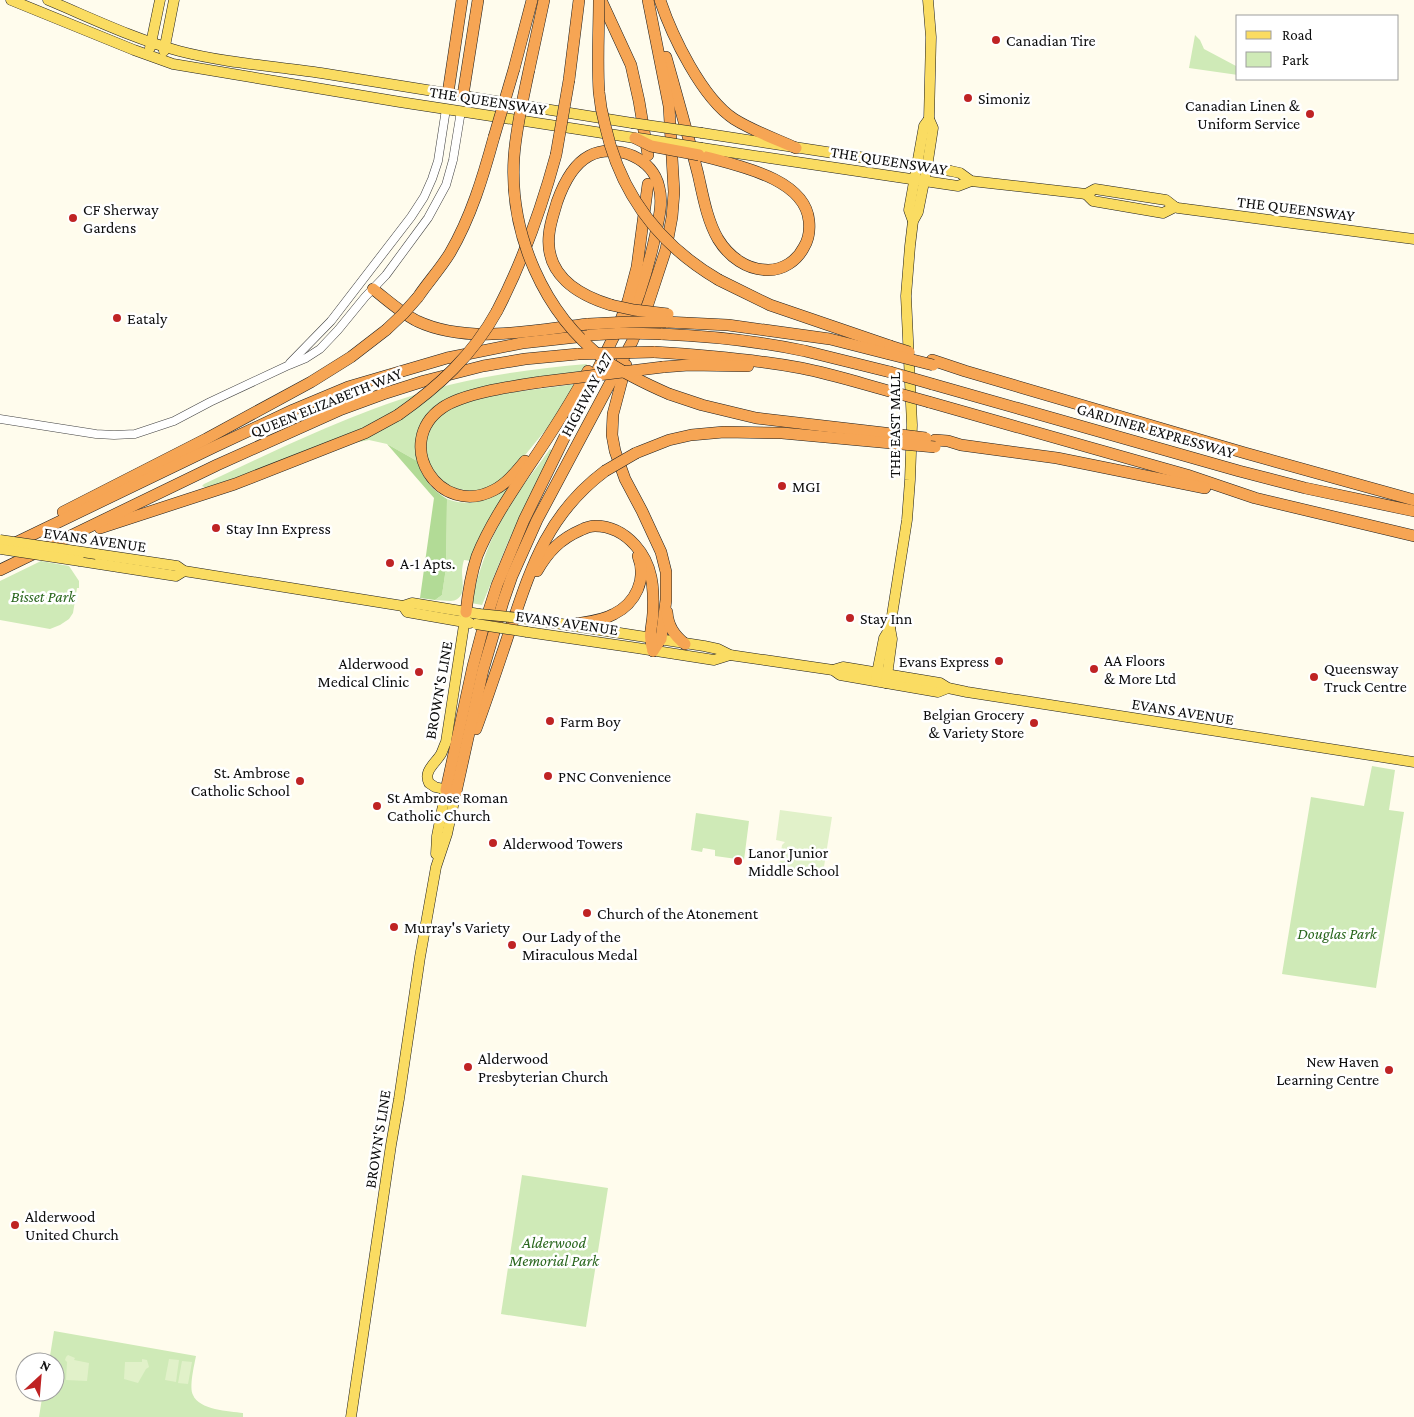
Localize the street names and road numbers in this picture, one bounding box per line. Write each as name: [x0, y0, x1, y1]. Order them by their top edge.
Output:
street label: THE QUEENSWAY: [428, 83, 548, 118]
street label: THE QUEENSWAY: [829, 143, 949, 178]
street label: THE QUEENSWAY: [1236, 193, 1356, 224]
street label: HIGHWAY 427: [557, 349, 616, 439]
street label: QUEEN ELIZABETH WAY: [248, 364, 405, 441]
street label: THE EAST MALL: [886, 372, 903, 478]
street label: GARDINER EXPRESSWAY: [1075, 400, 1237, 461]
street label: EVANS AVENUE: [43, 524, 148, 555]
street label: EVANS AVENUE: [515, 607, 620, 638]
street label: BROWN'S LINE: [421, 639, 456, 740]
street label: EVANS AVENUE: [1131, 695, 1236, 728]
street label: BROWN'S LINE: [361, 1088, 394, 1189]

